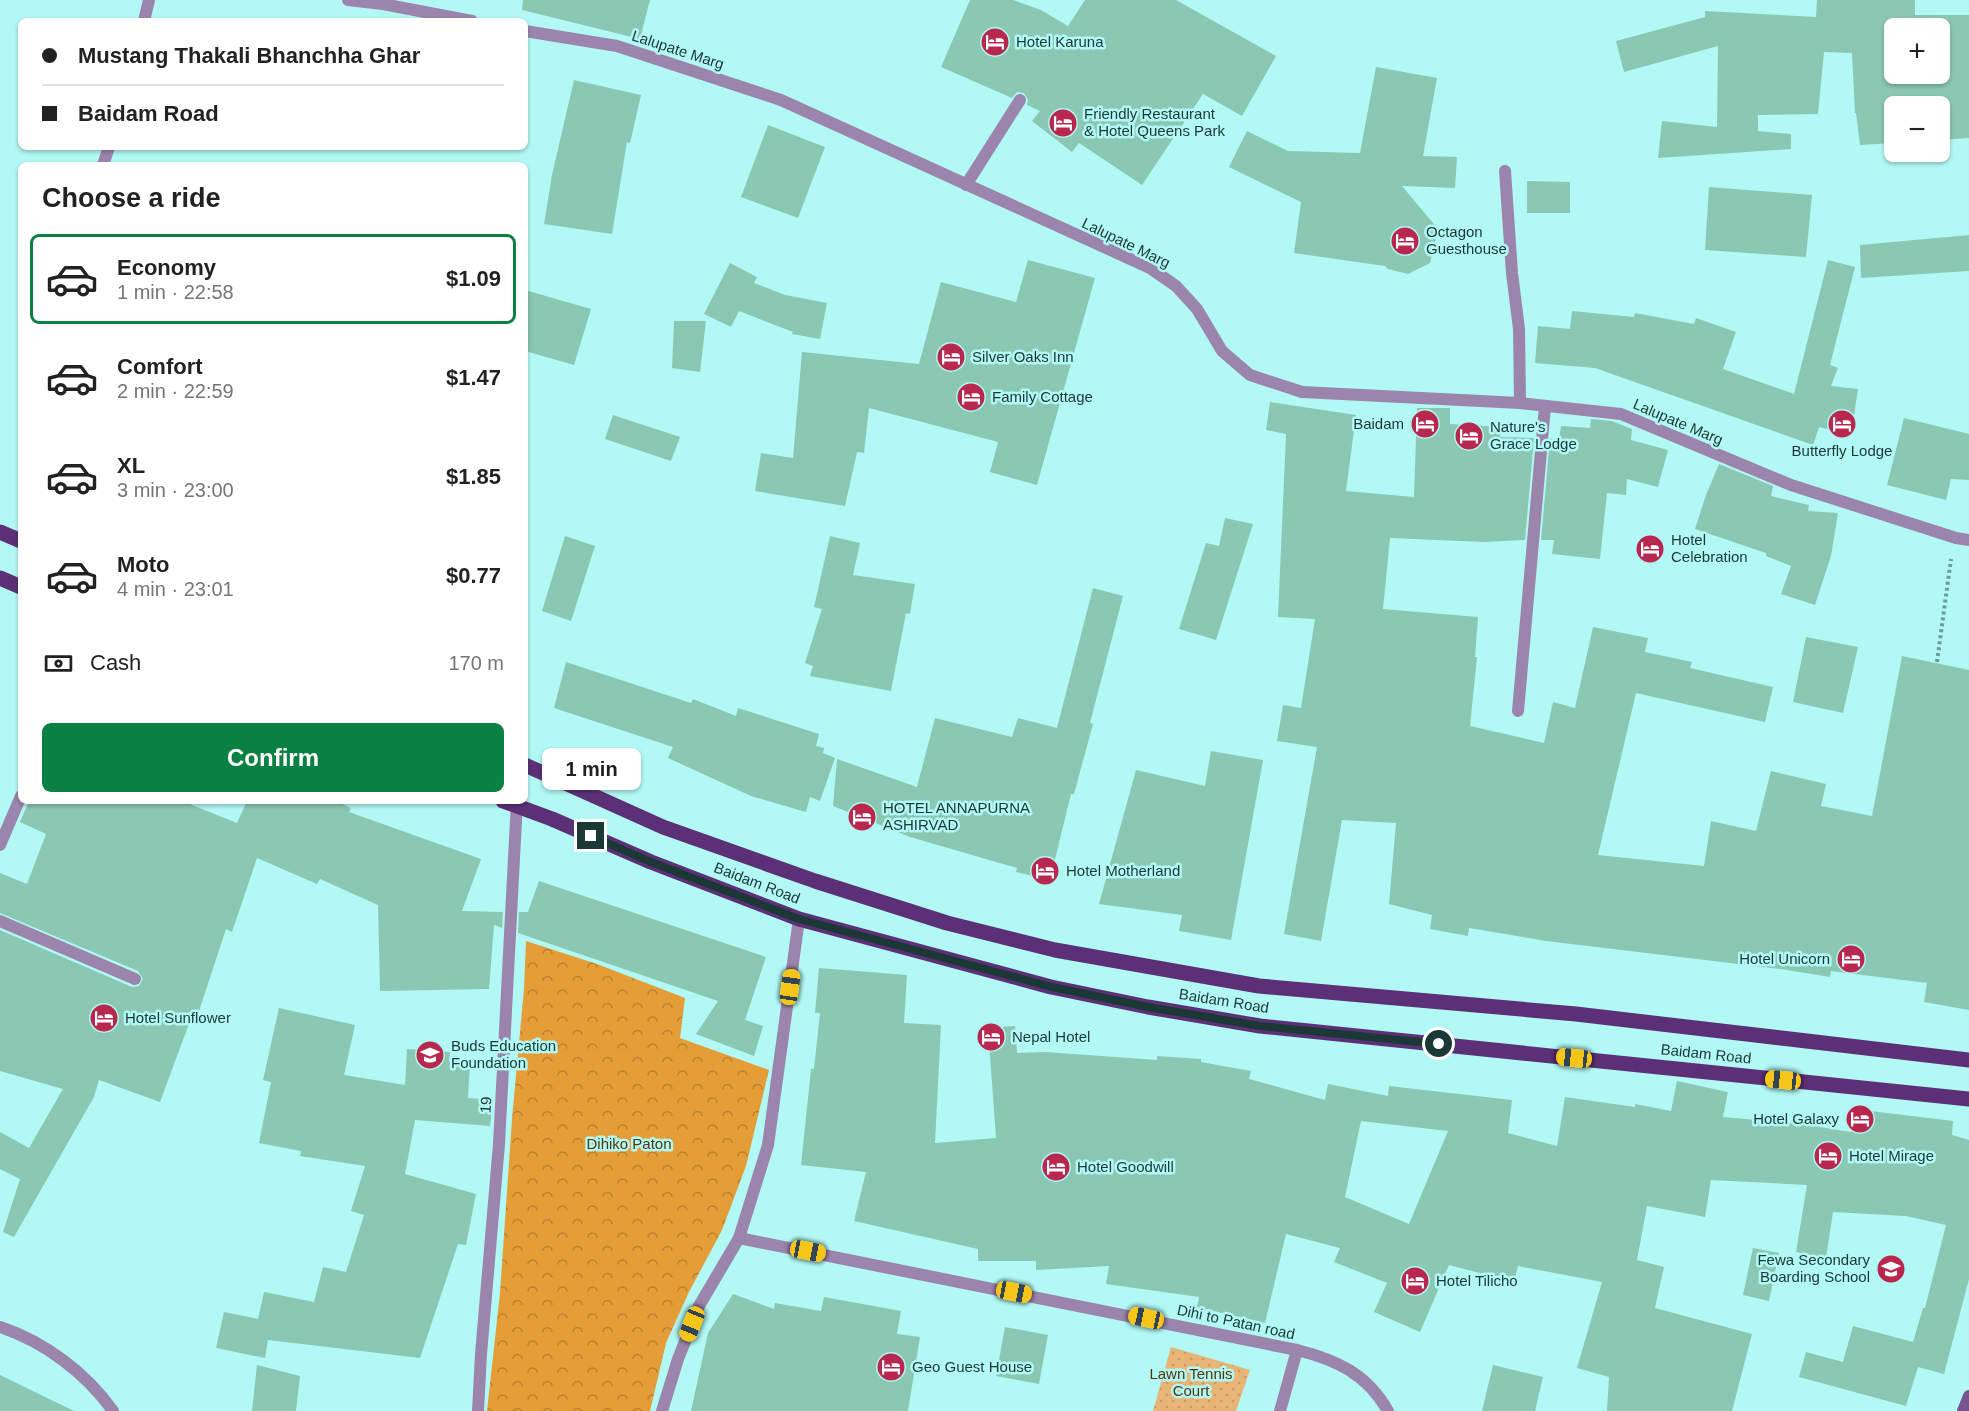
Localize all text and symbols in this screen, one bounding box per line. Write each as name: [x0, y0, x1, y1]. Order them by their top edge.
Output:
map controls: [1884, 18, 1950, 162]
button: +: [1884, 18, 1950, 84]
hotel icon: Hotel Karuna: [979, 26, 1011, 58]
street label: Lalupate Marg: [630, 27, 726, 72]
place label: Hotel Karuna: [1016, 33, 1104, 50]
text: Mustang Thakali Bhanchha Ghar: [78, 43, 420, 68]
button: −: [1884, 96, 1950, 162]
text: Baidam Road: [78, 101, 219, 126]
place label: Friendly Restaurant & Hotel Queens Park: [1084, 105, 1225, 139]
hotel icon: Friendly Restaurant & Hotel Queens Park: [1047, 107, 1079, 139]
text: Choose a ride: [42, 183, 221, 213]
street label: Lalupate Marg: [1079, 214, 1173, 271]
place label: Octagon Guesthouse: [1426, 223, 1507, 257]
hotel icon: Octagon Guesthouse: [1389, 225, 1421, 257]
icon: car: [45, 252, 99, 306]
text: Economy: [117, 255, 216, 280]
text: $1.09: [446, 266, 501, 291]
text: 1 min · 22:58: [117, 281, 234, 303]
hotel icon: Silver Oaks Inn: [935, 341, 967, 373]
place label: Silver Oaks Inn: [972, 348, 1074, 365]
icon: car: [45, 351, 99, 405]
text: Comfort: [117, 354, 203, 379]
text: $1.47: [446, 365, 501, 390]
text: 2 min · 22:59: [117, 380, 234, 402]
hotel icon: Family Cottage: [955, 381, 987, 413]
place label: Family Cottage: [992, 388, 1093, 405]
street label: Lalupate Marg: [1631, 395, 1726, 448]
hotel icon: Baidam: [1409, 408, 1441, 440]
hotel icon: Butterfly Lodge: [1826, 408, 1858, 440]
place label: Baidam: [1353, 415, 1404, 432]
place label: Nature's Grace Lodge: [1490, 418, 1577, 452]
hotel icon: Nature's Grace Lodge: [1453, 420, 1485, 452]
place label: Butterfly Lodge: [1792, 442, 1892, 459]
icon: car: [45, 450, 99, 504]
text: XL: [117, 453, 145, 478]
text: $1.85: [446, 464, 501, 489]
text: 3 min · 23:00: [117, 479, 234, 501]
place label: Hotel Celebration: [1671, 531, 1748, 565]
hotel icon: Hotel Celebration: [1634, 533, 1666, 565]
icon: car: [45, 549, 99, 603]
text: Moto: [117, 552, 170, 577]
text: $0.77: [446, 563, 501, 588]
text: 4 min · 23:01: [117, 578, 234, 600]
icon: cash: [42, 647, 75, 680]
text: Cash: [90, 650, 141, 675]
text: 170 m: [448, 652, 504, 674]
button: Confirm: [42, 723, 504, 792]
callout: 1 min: [542, 749, 640, 791]
text: 1 min: [565, 758, 618, 780]
place label: HOTEL ANNAPURNA ASHIRVAD: [883, 799, 1030, 833]
hotel icon: HOTEL ANNAPURNA ASHIRVAD: [846, 801, 878, 833]
route end: [577, 822, 604, 849]
hotel icon: Hotel Motherland: [1029, 855, 1061, 887]
street label: Baidam Road: [712, 858, 803, 907]
place label: Hotel Motherland: [1066, 862, 1180, 879]
hotel icon: Hotel Unicorn: [1835, 943, 1867, 975]
place label: Hotel Unicorn: [1739, 950, 1830, 967]
car: [779, 968, 801, 1006]
street label: Baidam Road: [1178, 985, 1270, 1016]
hotel icon: Hotel Sunflower: [88, 1002, 120, 1034]
place label: Hotel Sunflower: [125, 1009, 231, 1026]
hotel icon: Nepal Hotel: [975, 1021, 1007, 1053]
place label: Nepal Hotel: [1012, 1028, 1090, 1045]
route start: [1425, 1030, 1452, 1057]
place label: Buds Education Foundation: [451, 1037, 556, 1071]
school or university icon: Buds Education Foundation: [414, 1039, 446, 1071]
street label: Baidam Road: [1660, 1040, 1752, 1067]
car: [1555, 1047, 1593, 1069]
car: [1764, 1069, 1802, 1091]
street label: 19: [477, 1096, 494, 1114]
hotel icon: Hotel Galaxy: [1844, 1103, 1876, 1135]
place label: Hotel Galaxy: [1753, 1110, 1839, 1127]
park label: Dihiko Paton: [586, 1135, 672, 1152]
hotel icon: Hotel Mirage: [1812, 1140, 1844, 1172]
place label: Hotel Mirage: [1849, 1147, 1934, 1164]
hotel icon: Hotel Goodwill: [1040, 1151, 1072, 1183]
place label: Hotel Goodwill: [1077, 1158, 1174, 1175]
car: [789, 1239, 827, 1263]
place label: Fewa Secondary Boarding School: [1757, 1251, 1870, 1285]
school or university icon: Fewa Secondary Boarding School: [1875, 1253, 1907, 1285]
hotel icon: Hotel Tilicho: [1399, 1265, 1431, 1297]
place label: Hotel Tilicho: [1436, 1272, 1518, 1289]
car: [995, 1280, 1033, 1304]
street label: Dihi to Patan road: [1176, 1301, 1297, 1342]
car: [677, 1304, 707, 1344]
car: [1127, 1305, 1165, 1331]
hotel icon: Geo Guest House: [875, 1351, 907, 1383]
place label: Geo Guest House: [912, 1358, 1032, 1375]
park label: Lawn Tennis Court: [1149, 1365, 1233, 1399]

